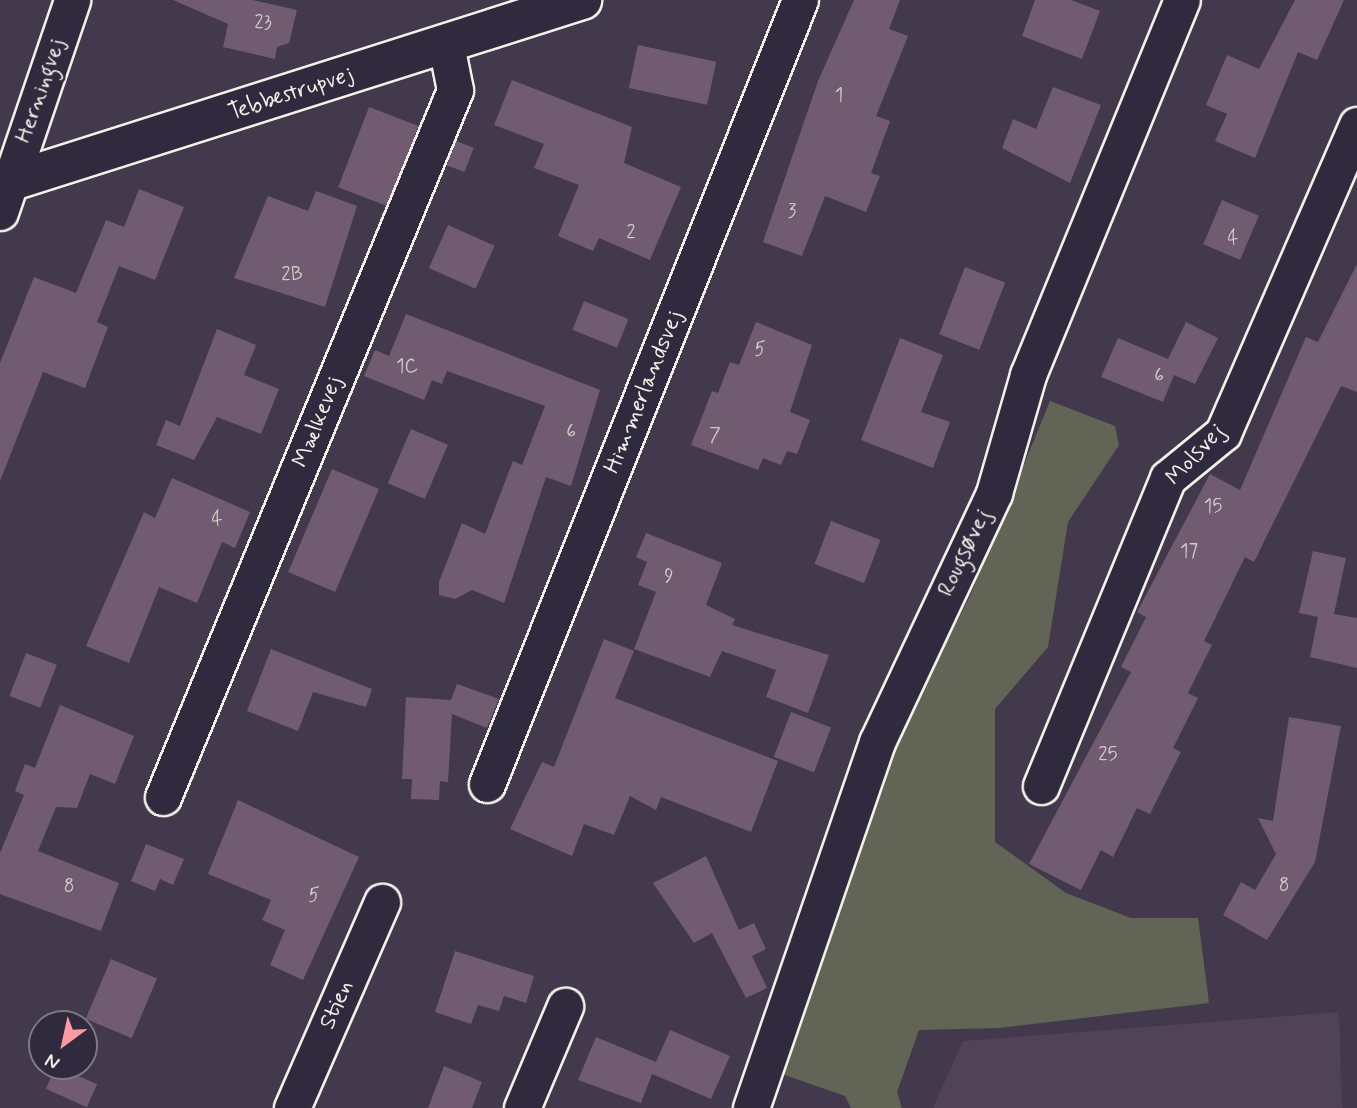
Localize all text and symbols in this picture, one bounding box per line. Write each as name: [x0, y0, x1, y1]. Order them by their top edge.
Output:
house number: 23: [254, 12, 272, 34]
street label: Herningvej: [10, 35, 72, 147]
street label: Tebbestrupvej: [225, 61, 357, 127]
house number: 1: [835, 85, 843, 107]
house number: 3: [788, 201, 796, 223]
house number: 2: [626, 222, 636, 244]
house number: 4: [1227, 228, 1239, 250]
house number: 2B: [281, 264, 303, 286]
street label: Himmerlandsvej: [599, 306, 689, 478]
house number: 5: [754, 339, 766, 361]
house number: 1C: [396, 356, 418, 378]
house number: 6: [1154, 365, 1164, 387]
street label: Mælkevej: [287, 372, 349, 472]
street label: Molsvej: [1160, 418, 1232, 492]
house number: 6: [566, 421, 576, 443]
house number: 7: [709, 425, 721, 447]
house number: 15: [1204, 496, 1222, 518]
street label: Rougsøvej: [933, 505, 997, 601]
house number: 4: [211, 509, 223, 531]
house number: 17: [1180, 541, 1198, 563]
house number: 9: [664, 566, 674, 588]
house number: 25: [1098, 744, 1118, 766]
house number: 8: [1279, 875, 1289, 897]
house number: 8: [64, 876, 74, 898]
house number: 5: [308, 885, 320, 907]
street label: Stien: [314, 976, 360, 1034]
north arrow: [28, 1010, 98, 1080]
text: N: [40, 1047, 64, 1075]

